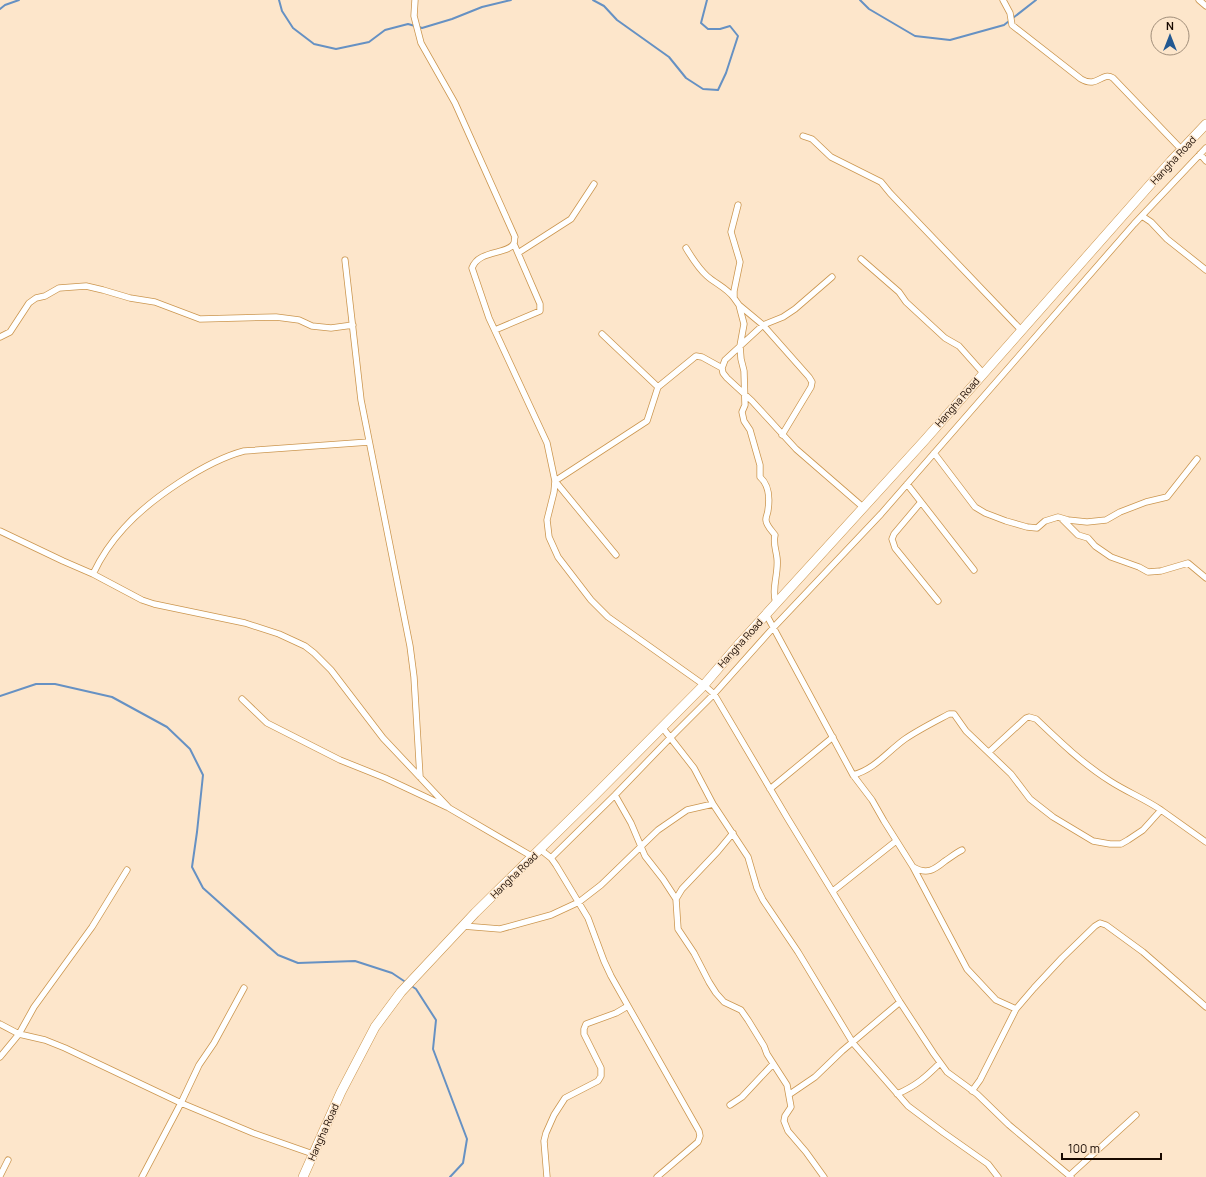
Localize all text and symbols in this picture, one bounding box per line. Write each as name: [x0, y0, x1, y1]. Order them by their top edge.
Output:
north arrow: [1150, 16, 1190, 56]
text: N: [1166, 18, 1174, 33]
street label: Hangha Road: [1147, 133, 1199, 187]
street label: Hangha Road: [932, 374, 982, 430]
street label: Hangha Road: [714, 615, 766, 671]
street label: Hangha Road: [487, 849, 541, 901]
street label: Hangha Road: [304, 1101, 342, 1163]
scale bar: [1062, 1135, 1161, 1161]
text: 100 m: [1068, 1140, 1100, 1157]

